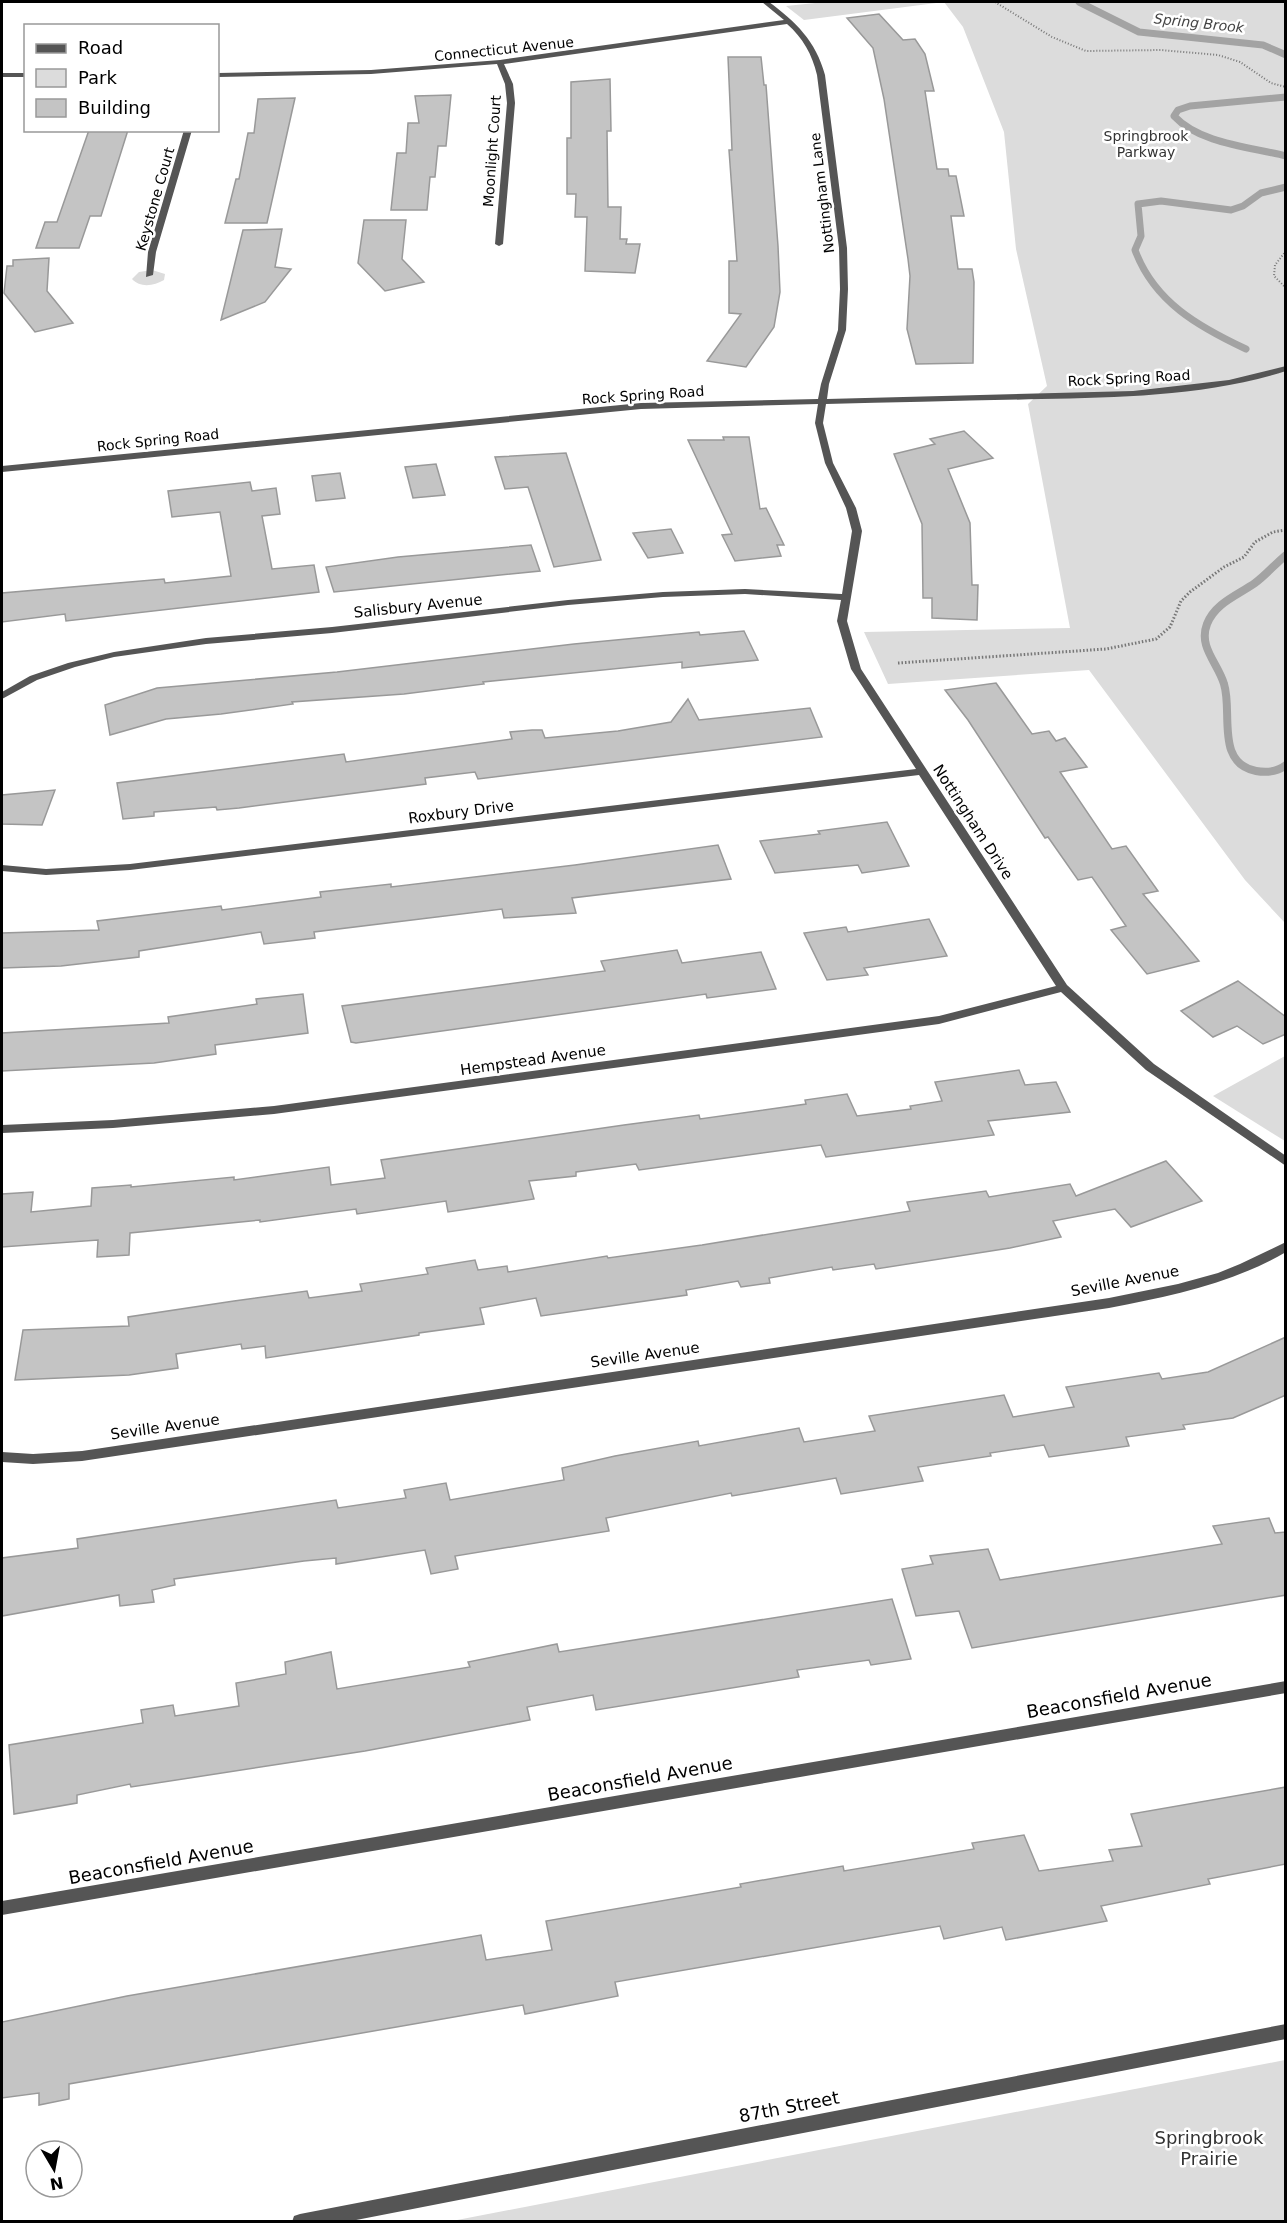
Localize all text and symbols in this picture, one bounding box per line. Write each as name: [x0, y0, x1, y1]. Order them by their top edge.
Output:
water label: Spring Brook: [1153, 10, 1246, 36]
legend: [24, 24, 219, 132]
street label: Connecticut Avenue: [433, 34, 575, 64]
text: Road: [78, 37, 123, 58]
text: Park: [78, 67, 117, 88]
street label: Moonlight Court: [480, 94, 504, 207]
text: Building: [78, 97, 151, 118]
park label: Springbrook Parkway: [1104, 128, 1189, 160]
street label: Nottingham Lane: [807, 132, 837, 254]
street label: Keystone Court: [133, 145, 178, 253]
street label: Rock Spring Road: [1067, 367, 1191, 389]
street label: Rock Spring Road: [581, 383, 705, 407]
street label: Rock Spring Road: [96, 426, 220, 454]
street label: Salisbury Avenue: [353, 590, 483, 622]
street label: Nottingham Drive: [929, 761, 1017, 883]
street label: Roxbury Drive: [407, 797, 515, 827]
street label: Hempstead Avenue: [459, 1041, 607, 1079]
street label: Seville Avenue: [1069, 1262, 1181, 1300]
street label: Seville Avenue: [589, 1338, 701, 1372]
street label: Seville Avenue: [109, 1410, 221, 1444]
street label: Beaconsfield Avenue: [1025, 1669, 1213, 1722]
street label: Beaconsfield Avenue: [546, 1752, 734, 1805]
street label: Beaconsfield Avenue: [67, 1835, 255, 1888]
street label: 87th Street: [737, 2086, 841, 2127]
park label: Springbrook Prairie: [1155, 2127, 1264, 2169]
north arrow: [24, 2139, 84, 2199]
text: N: [48, 2173, 65, 2194]

